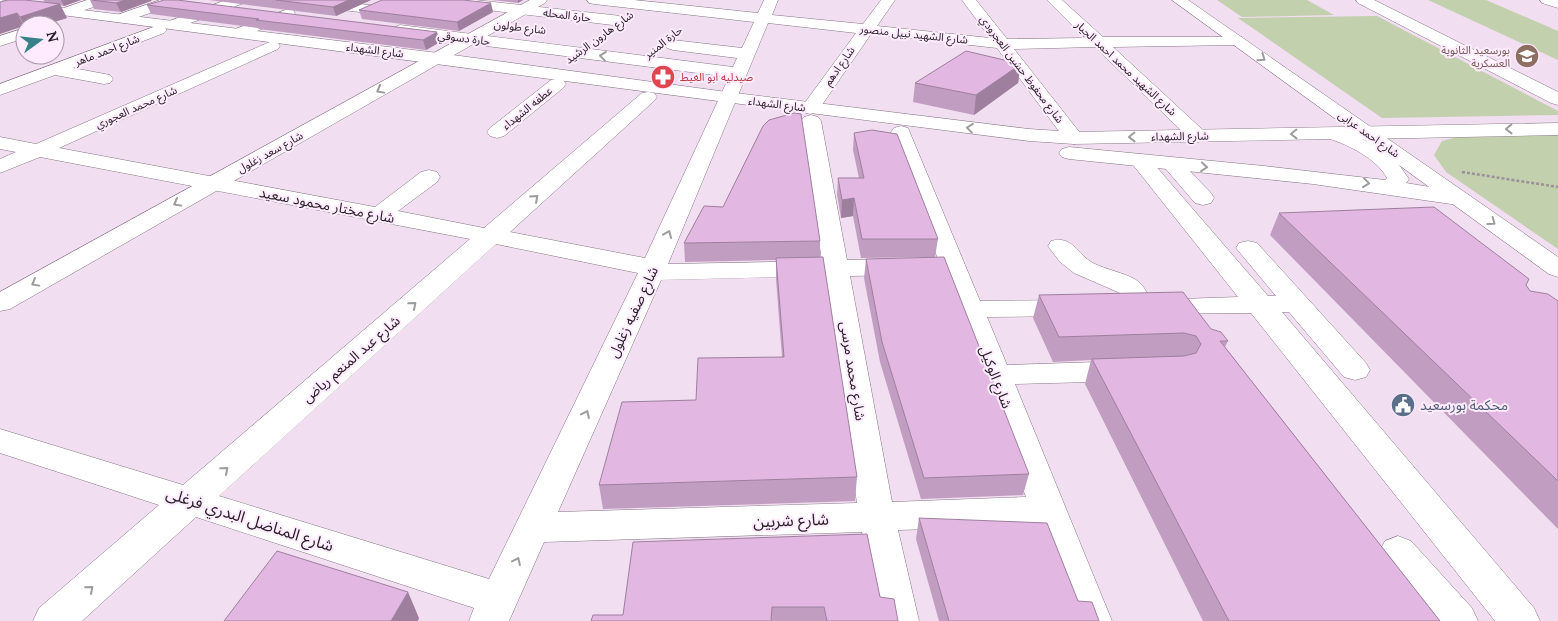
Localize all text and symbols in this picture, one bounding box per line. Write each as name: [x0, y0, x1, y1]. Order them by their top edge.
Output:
street label: حارة المحله: [542, 5, 592, 25]
street label: شارع هارون الرشيد: [562, 7, 637, 67]
street label: شارع محفوظ حسين العجرودي: [975, 12, 1067, 127]
north arrow: [15, 15, 65, 65]
street label: شارع طولون: [493, 17, 547, 38]
street label: شارع الشهيد محمد احمد الجيار: [1071, 17, 1180, 120]
street label: شارع الشهيد نبيل منصور: [858, 21, 969, 48]
street label: حارة المنير: [640, 22, 685, 62]
street label: حارة دسوقي: [437, 28, 492, 51]
text: N: [42, 29, 63, 44]
street label: شارع احمد ماهر: [72, 31, 142, 70]
street label: شارع الشهداء: [345, 40, 405, 62]
street label: شارع ادهم: [820, 43, 859, 89]
place label: بورسعيد الثانوية العسكرية: [1441, 43, 1510, 70]
school or university icon: بورسعيد الثانوية العسكرية: [1514, 43, 1540, 69]
one-way arrow: [599, 51, 607, 61]
one-way arrow: [1256, 53, 1265, 61]
pharmacy icon: صيدليه ابو الغيط: [650, 64, 676, 90]
place label: صيدليه ابو الغيط: [680, 70, 753, 84]
street label: شارع محمد العجوري: [93, 83, 180, 134]
street label: عطفه الشهداء: [499, 83, 555, 132]
one-way arrow: [376, 84, 385, 94]
street label: شارع الشهداء: [747, 94, 807, 116]
street label: شارع احمد عرابى: [1335, 108, 1403, 161]
one-way arrow: [966, 123, 974, 134]
one-way arrow: [1505, 124, 1513, 135]
street label: شارع سعد زغلول: [235, 128, 306, 177]
street label: شارع الشهداء: [1151, 128, 1209, 145]
one-way arrow: [1290, 128, 1298, 139]
one-way arrow: [1128, 132, 1136, 142]
one-way arrow: [1201, 161, 1209, 172]
one-way arrow: [1362, 177, 1370, 188]
street label: شارع مختار محمود سعيد: [257, 183, 396, 229]
one-way arrow: [529, 195, 538, 204]
one-way arrow: [173, 197, 182, 207]
one-way arrow: [1486, 216, 1496, 225]
one-way arrow: [661, 230, 672, 239]
street label: شارع صفيه زغلول: [604, 263, 664, 361]
one-way arrow: [32, 277, 41, 287]
one-way arrow: [407, 302, 416, 311]
street label: شارع عبد المنعم رياض: [298, 312, 405, 408]
street label: شارع محمد مرسى: [834, 320, 870, 422]
street label: شارع الوكيل: [974, 343, 1016, 412]
public building icon: محكمة بورسعيد: [1390, 392, 1416, 418]
place label: محكمة بورسعيد: [1420, 396, 1508, 414]
one-way arrow: [579, 410, 590, 419]
one-way arrow: [219, 467, 228, 476]
street label: شارع المناضل البدري فرغلى: [163, 482, 336, 558]
street label: شارع شربين: [753, 509, 829, 534]
one-way arrow: [511, 557, 521, 566]
one-way arrow: [84, 586, 93, 595]

